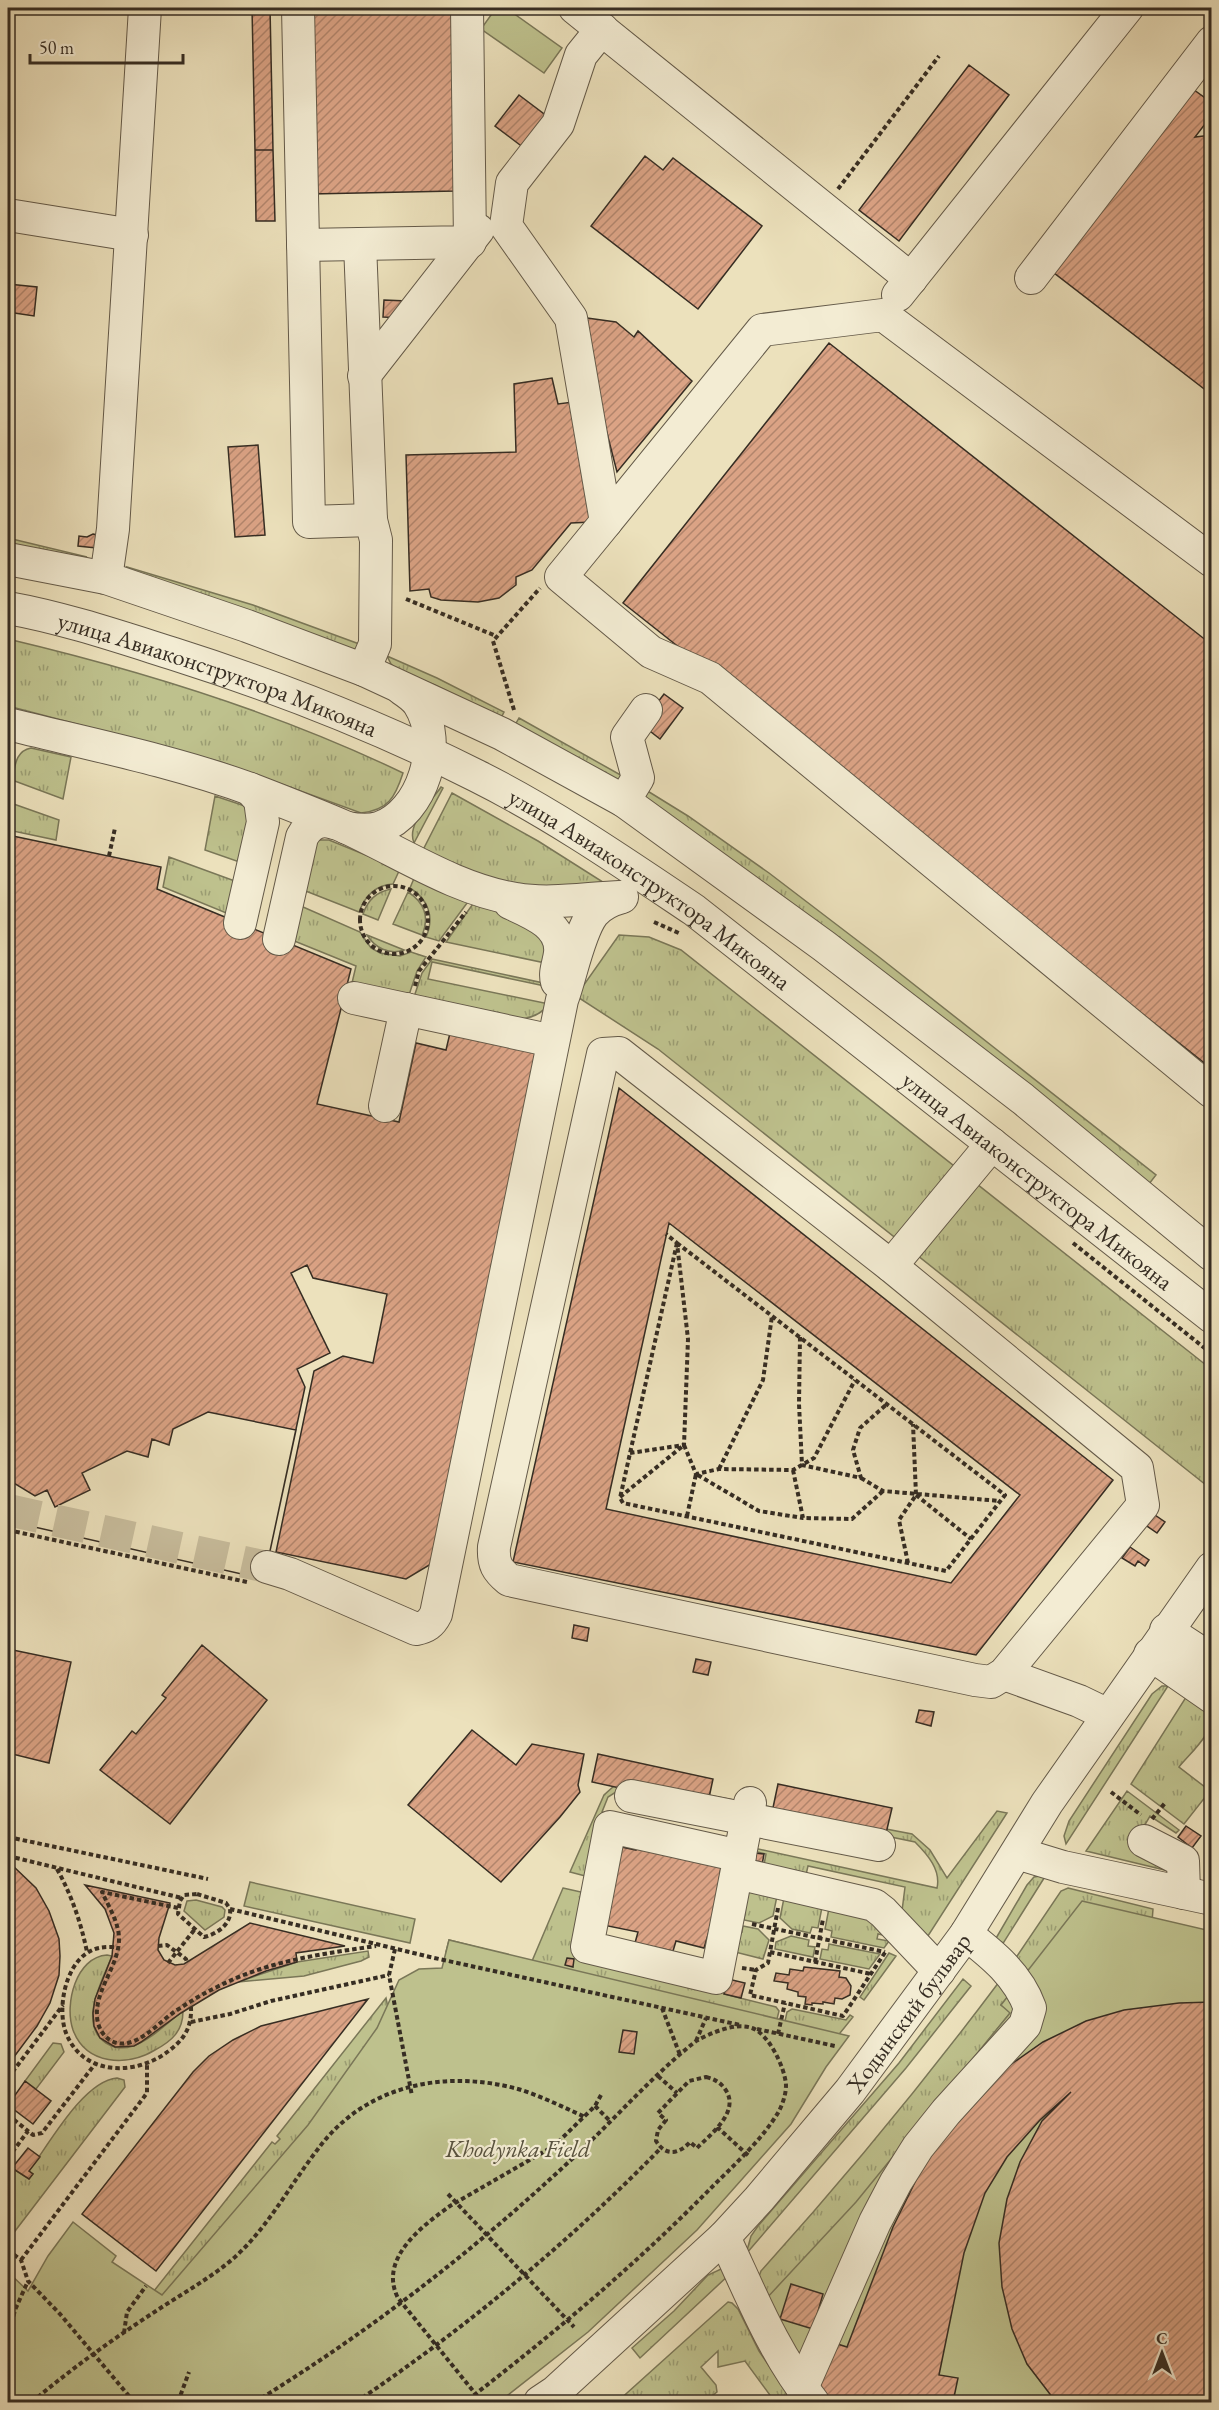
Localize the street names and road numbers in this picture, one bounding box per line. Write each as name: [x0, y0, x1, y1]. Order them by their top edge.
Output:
street label: улица Авиаконструктора Микояна: [54, 604, 383, 743]
street label: улица Авиаконструктора Микояна: [503, 780, 798, 996]
street label: улица Авиаконструктора Микояна: [896, 1064, 1180, 1297]
street label: Ходынский бульвар: [838, 1926, 977, 2099]

